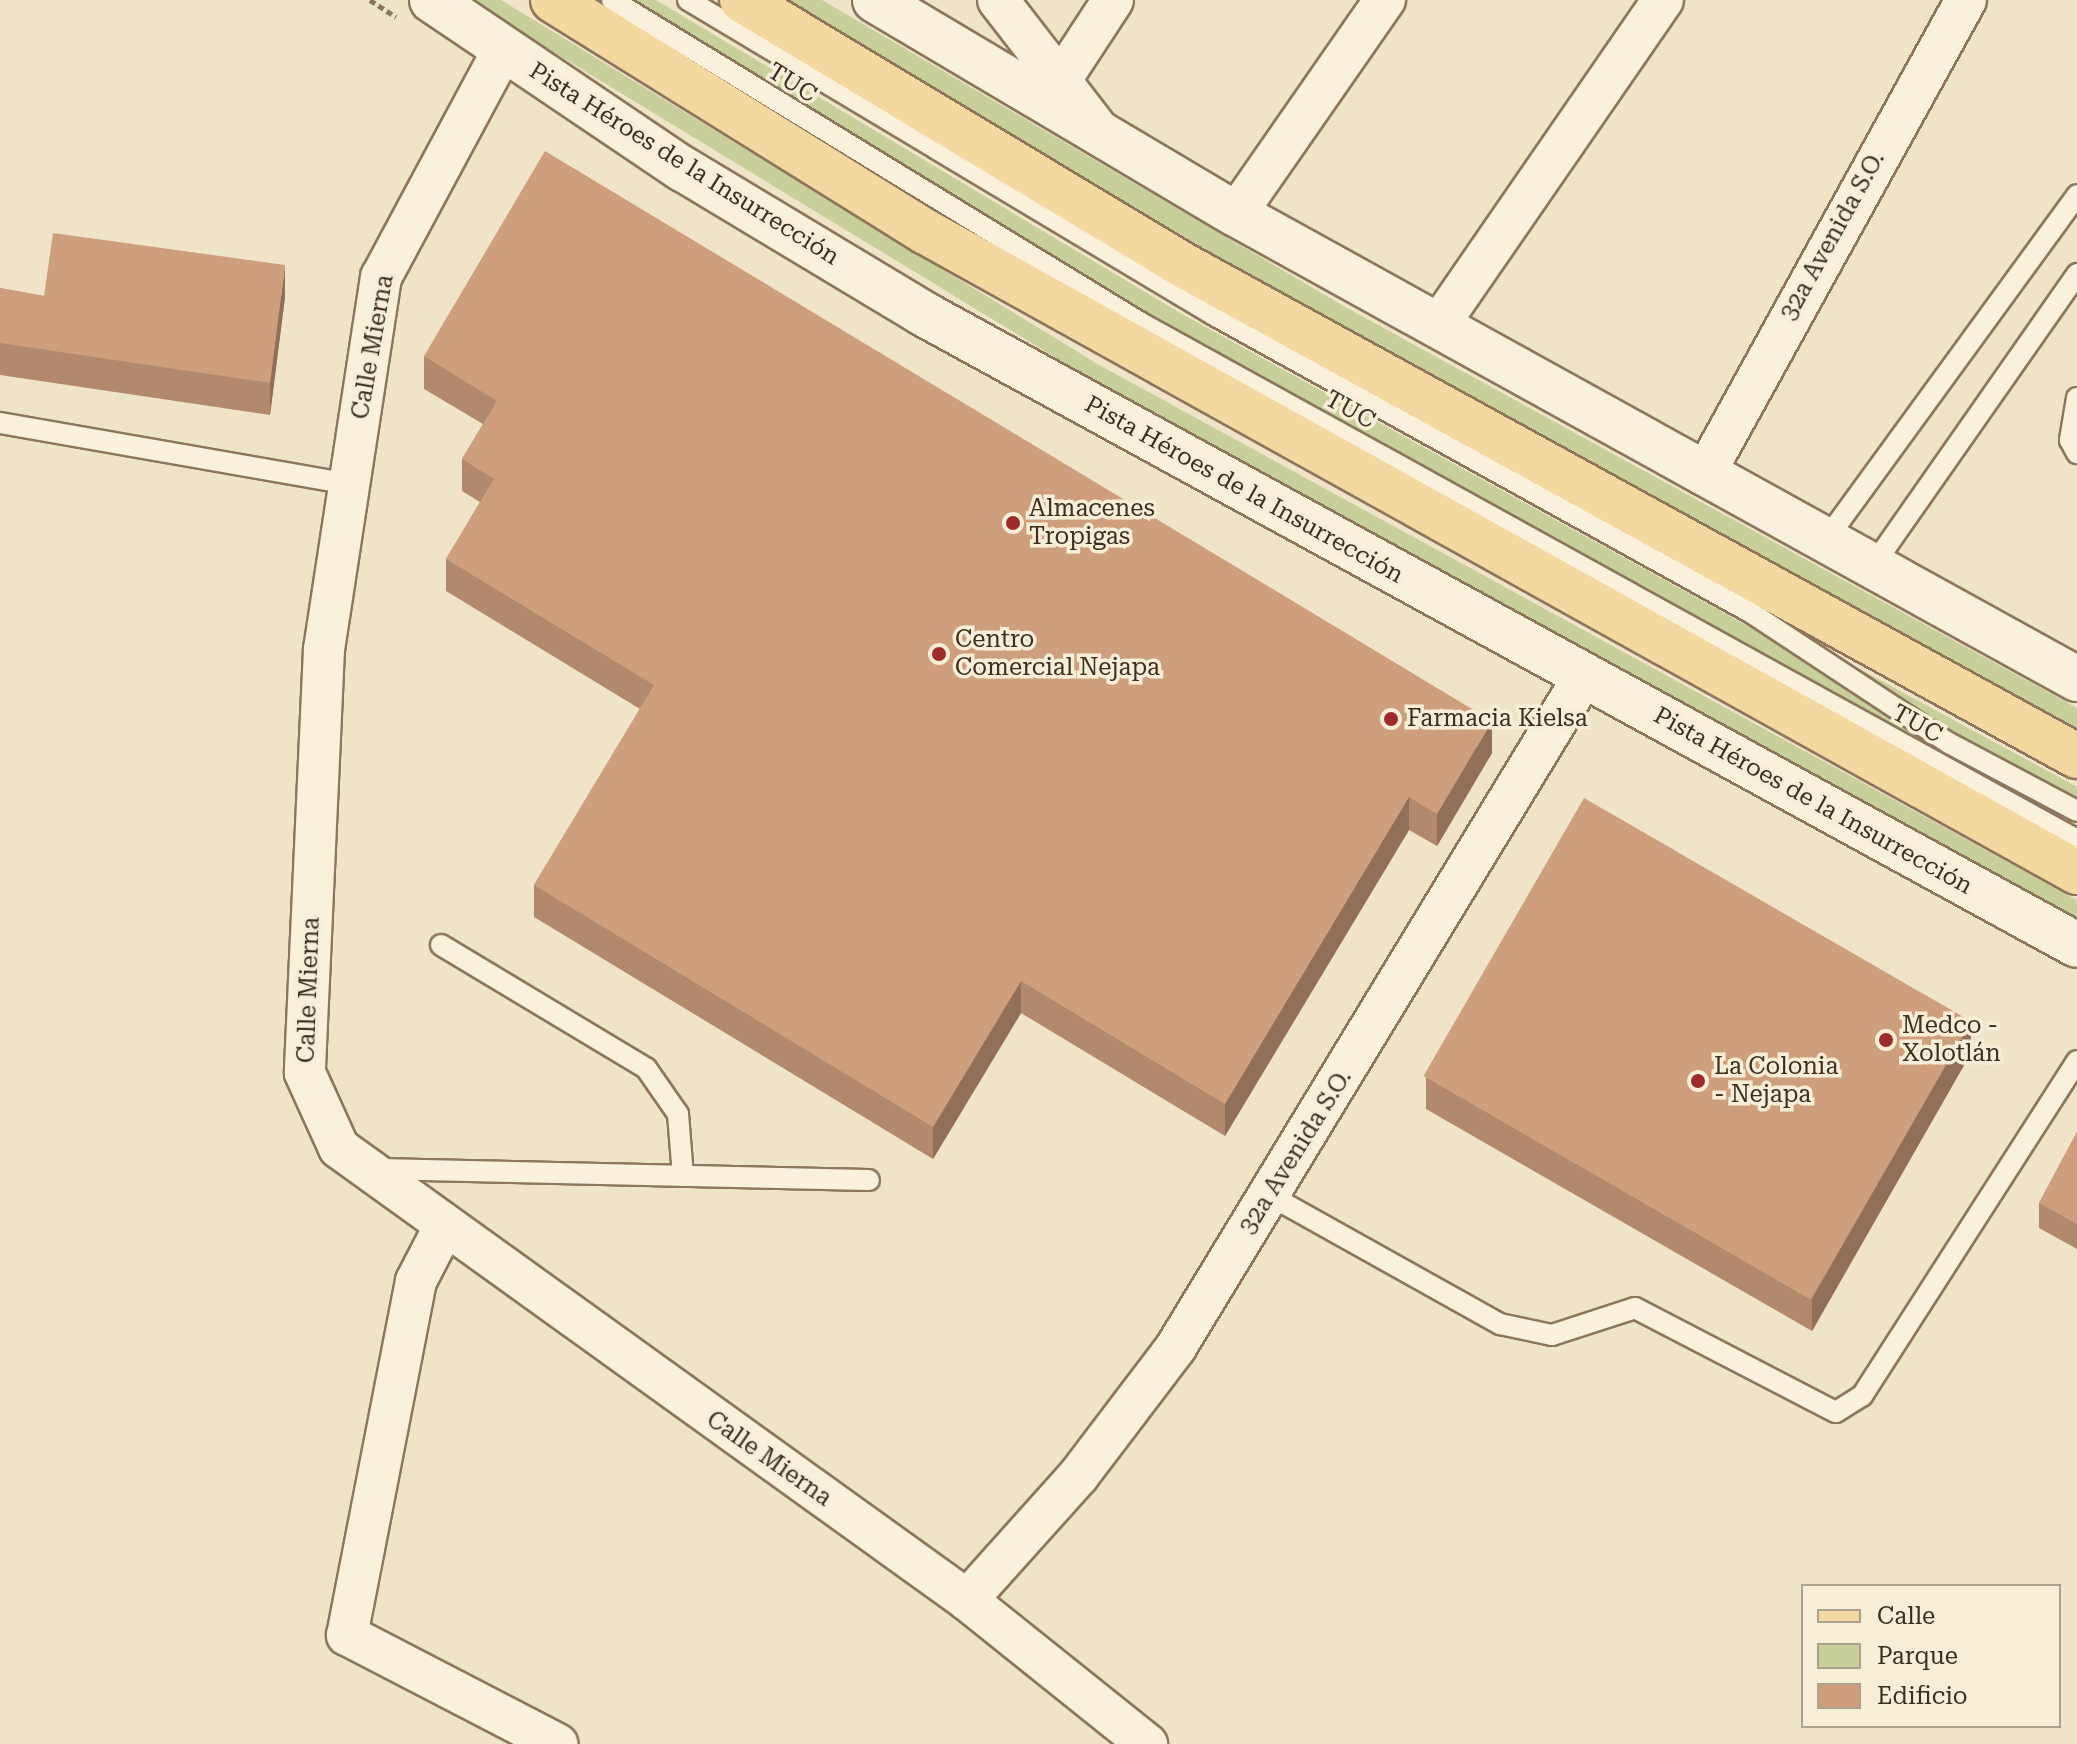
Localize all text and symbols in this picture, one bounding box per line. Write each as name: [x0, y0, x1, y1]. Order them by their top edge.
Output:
street label: Pista Héroes de la Insurrección: [524, 56, 844, 272]
street label: TUC: [762, 57, 822, 109]
street label: 32a Avenida S.O.: [1775, 146, 1891, 326]
street label: Calle Mierna: [346, 272, 400, 422]
street label: TUC: [1320, 385, 1380, 435]
street label: Pista Héroes de la Insurrección: [1080, 390, 1408, 590]
place label: Almacenes Tropigas: [1029, 495, 1155, 551]
marker: Almacenes Tropigas: [1004, 514, 1022, 532]
place label: Centro Comercial Nejapa: [955, 626, 1160, 682]
marker: Centro Comercial Nejapa: [930, 645, 948, 663]
street label: TUC: [1887, 699, 1947, 749]
street label: Pista Héroes de la Insurrección: [1649, 701, 1977, 901]
place label: Farmacia Kielsa: [1407, 705, 1588, 733]
marker: Farmacia Kielsa: [1382, 710, 1400, 728]
street label: Calle Mierna: [292, 916, 326, 1064]
place label: Medco - Xolotlán: [1902, 1012, 2001, 1068]
marker: Medco - Xolotlán: [1877, 1031, 1895, 1049]
place label: La Colonia - Nejapa: [1714, 1053, 1839, 1109]
street label: 32a Avenida S.O.: [1234, 1064, 1358, 1240]
marker: La Colonia - Nejapa: [1689, 1072, 1707, 1090]
street label: Calle Mierna: [701, 1405, 837, 1513]
legend: [1801, 1584, 2061, 1728]
text: Calle: [1877, 1602, 1935, 1630]
text: Parque: [1877, 1642, 1958, 1670]
text: Edificio: [1877, 1682, 1968, 1710]

